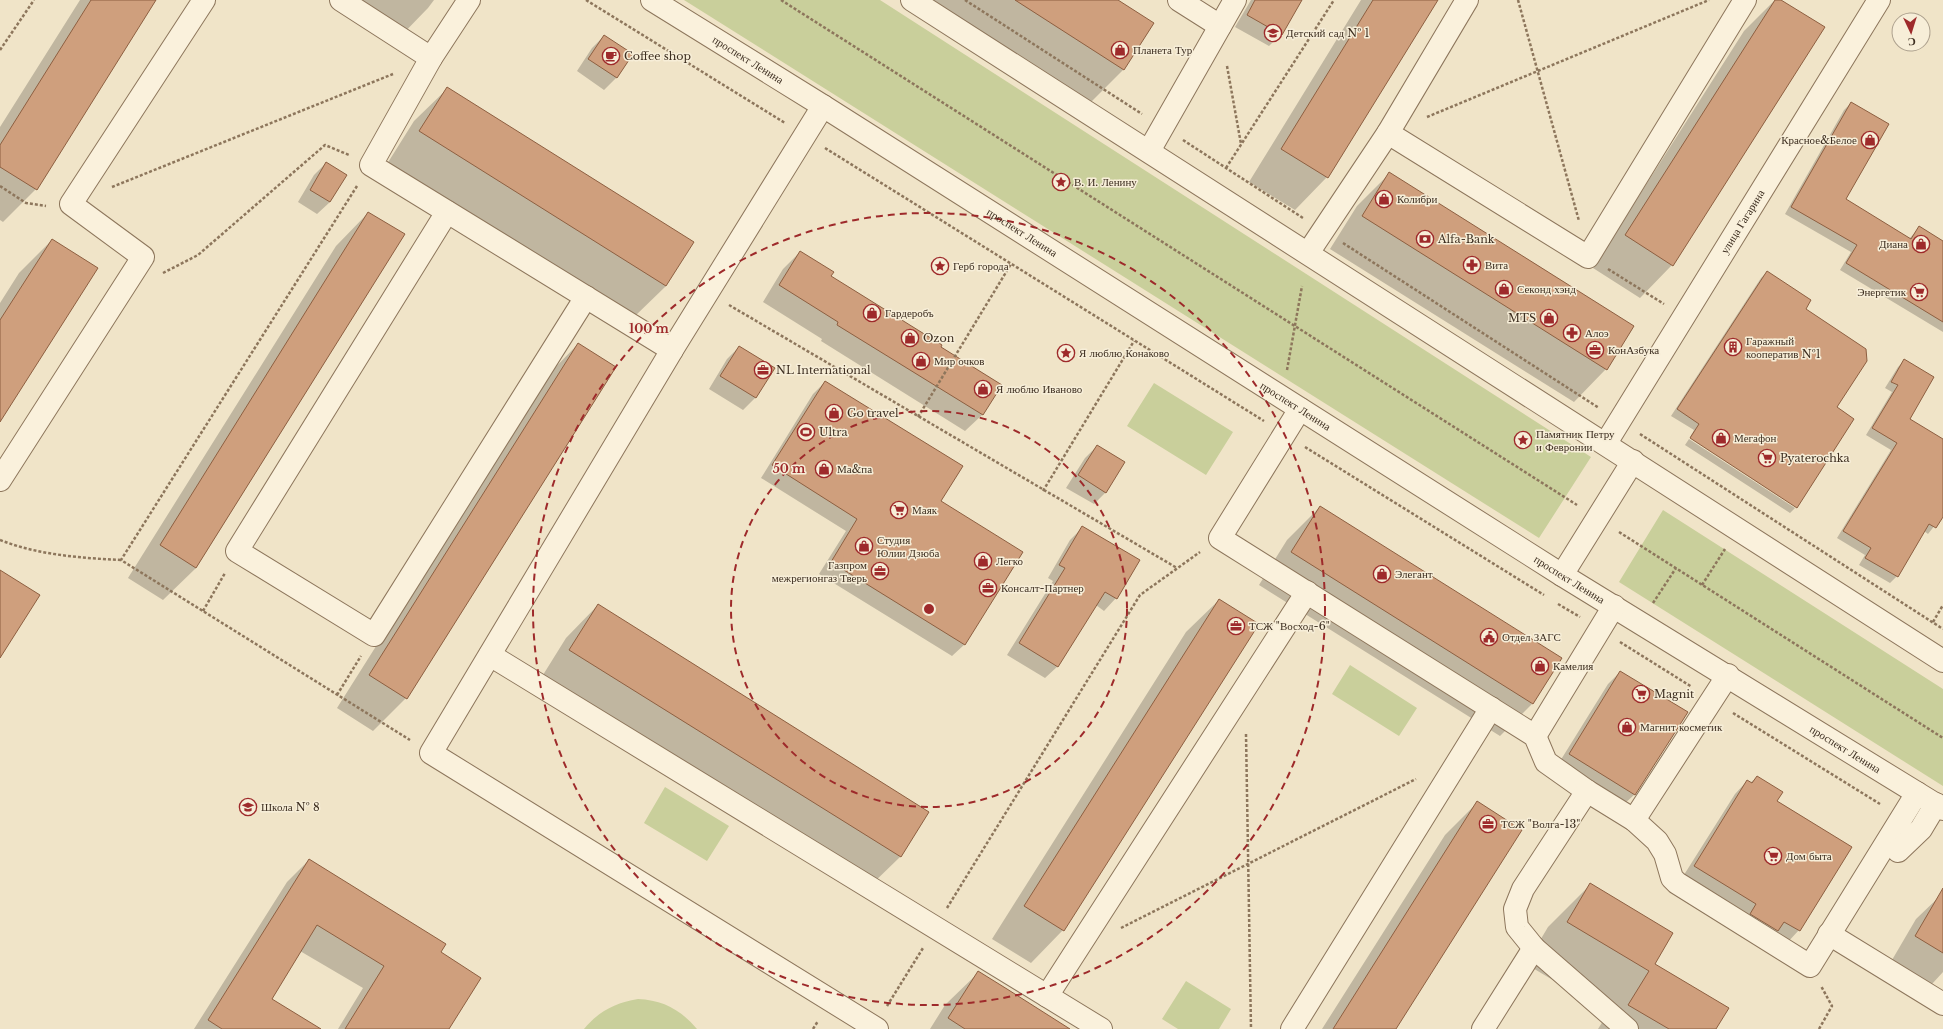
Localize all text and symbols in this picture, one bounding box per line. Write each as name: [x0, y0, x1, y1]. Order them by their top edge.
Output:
north arrow: [1891, 12, 1931, 52]
school or university icon: Детский сад № 1: [1263, 23, 1283, 43]
place label: Детский сад № 1: [1286, 26, 1370, 40]
street label: проспект Ленина: [710, 32, 786, 87]
text: С: [1907, 35, 1916, 49]
shop icon: Планета Тур: [1110, 40, 1130, 60]
place label: Планета Тур: [1133, 43, 1193, 57]
cafe icon: Coffee shop: [601, 46, 621, 66]
place label: Coffee shop: [624, 49, 691, 63]
shop icon: Красное&Белое: [1860, 130, 1880, 150]
place label: Красное&Белое: [1781, 133, 1857, 147]
place icon: В. И. Ленину: [1051, 172, 1071, 192]
place label: В. И. Ленину: [1074, 175, 1137, 189]
street label: улица Гагарина: [1717, 187, 1768, 256]
shop icon: Колибри: [1374, 189, 1394, 209]
place label: Колибри: [1397, 192, 1438, 206]
street label: проспект Ленина: [984, 205, 1060, 260]
bank icon: Alfa-Bank: [1415, 229, 1435, 249]
place label: Alfa-Bank: [1437, 232, 1495, 246]
shop icon: Диана: [1911, 234, 1931, 254]
place label: Диана: [1879, 237, 1908, 251]
pharmacy icon: Вита: [1462, 255, 1482, 275]
place icon: Герб города: [930, 256, 950, 276]
place label: Вита: [1485, 258, 1508, 272]
place label: Герб города: [953, 259, 1009, 273]
shop icon: Секонд хэнд: [1494, 279, 1514, 299]
place label: Секонд хэнд: [1517, 282, 1576, 296]
supermarket icon: Энергетик: [1909, 282, 1929, 302]
place label: Энергетик: [1857, 285, 1907, 299]
shop icon: Гардеробъ: [862, 303, 882, 323]
place label: Гардеробъ: [885, 306, 934, 320]
shop icon: MTS: [1539, 308, 1559, 328]
place label: MTS: [1508, 311, 1536, 325]
text: 100 m: [629, 321, 670, 336]
pharmacy icon: Алоэ: [1562, 323, 1582, 343]
place label: Алоэ: [1585, 326, 1609, 340]
shop icon: Ozon: [900, 328, 920, 348]
place label: Ozon: [923, 331, 955, 345]
place label: Гаражный кооператив №1: [1746, 334, 1821, 361]
building icon: Гаражный кооператив №1: [1723, 337, 1743, 357]
office icon: КонАзбука: [1585, 340, 1605, 360]
place icon: Я люблю Конаково: [1056, 343, 1076, 363]
place label: КонАзбука: [1608, 343, 1659, 357]
place label: Я люблю Конаково: [1079, 346, 1170, 360]
shop icon: Мир очков: [911, 351, 931, 371]
place label: Мир очков: [934, 354, 985, 368]
office icon: NL International: [753, 360, 773, 380]
place label: NL International: [776, 363, 871, 377]
street label: проспект Ленина: [1258, 378, 1334, 434]
shop icon: Я люблю Иваново: [973, 379, 993, 399]
place label: Я люблю Иваново: [996, 382, 1083, 396]
shop icon: Go travel: [824, 403, 844, 423]
place label: Go travel: [847, 406, 899, 420]
sports icon: Ultra: [796, 422, 816, 442]
place label: Ultra: [819, 425, 848, 439]
place label: Памятник Петру и Февронии: [1536, 427, 1615, 454]
shop icon: Мегафон: [1711, 428, 1731, 448]
place icon: Памятник Петру и Февронии: [1513, 430, 1533, 450]
place label: Мегафон: [1734, 431, 1777, 445]
supermarket icon: Pyaterochka: [1757, 448, 1777, 468]
place label: Pyaterochka: [1780, 451, 1851, 465]
shop icon: Ма&па: [814, 459, 834, 479]
text: 50 m: [773, 461, 806, 476]
place label: Ма&па: [837, 462, 872, 476]
supermarket icon: Маяк: [889, 500, 909, 520]
place label: Маяк: [912, 503, 938, 517]
place label: Студия Юлии Дзюба: [877, 533, 940, 560]
shop icon: Студия Юлии Дзюба: [854, 536, 874, 556]
shop icon: Легко: [973, 551, 993, 571]
street label: проспект Ленина: [1531, 552, 1607, 607]
place label: Легко: [996, 554, 1024, 568]
place label: Газпром межрегионгаз Тверь: [772, 558, 867, 585]
office icon: Газпром межрегионгаз Тверь: [870, 561, 890, 581]
shop icon: Элегант: [1372, 564, 1392, 584]
place label: Элегант: [1395, 567, 1433, 581]
office icon: Консалт-Партнер: [978, 578, 998, 598]
place label: Консалт-Партнер: [1001, 581, 1084, 595]
centre of rings: [922, 602, 936, 616]
office icon: ТСЖ "Восход-6": [1226, 616, 1246, 636]
place label: ТСЖ "Восход-6": [1249, 619, 1330, 633]
public building icon: Отдел ЗАГС: [1479, 627, 1499, 647]
place label: Отдел ЗАГС: [1502, 630, 1561, 644]
shop icon: Камелия: [1530, 656, 1550, 676]
place label: Камелия: [1553, 659, 1593, 673]
supermarket icon: Magnit: [1631, 684, 1651, 704]
place label: Magnit: [1654, 687, 1695, 701]
shop icon: Магнит косметик: [1617, 717, 1637, 737]
place label: Магнит косметик: [1640, 720, 1723, 734]
street label: проспект Ленина: [1807, 722, 1884, 776]
school or university icon: Школа № 8: [238, 797, 258, 817]
place label: Школа № 8: [261, 800, 320, 814]
office icon: ТСЖ "Волга-13": [1478, 814, 1498, 834]
place label: ТСЖ "Волга-13": [1501, 817, 1580, 831]
supermarket icon: Дом быта: [1763, 846, 1783, 866]
place label: Дом быта: [1786, 849, 1832, 863]

